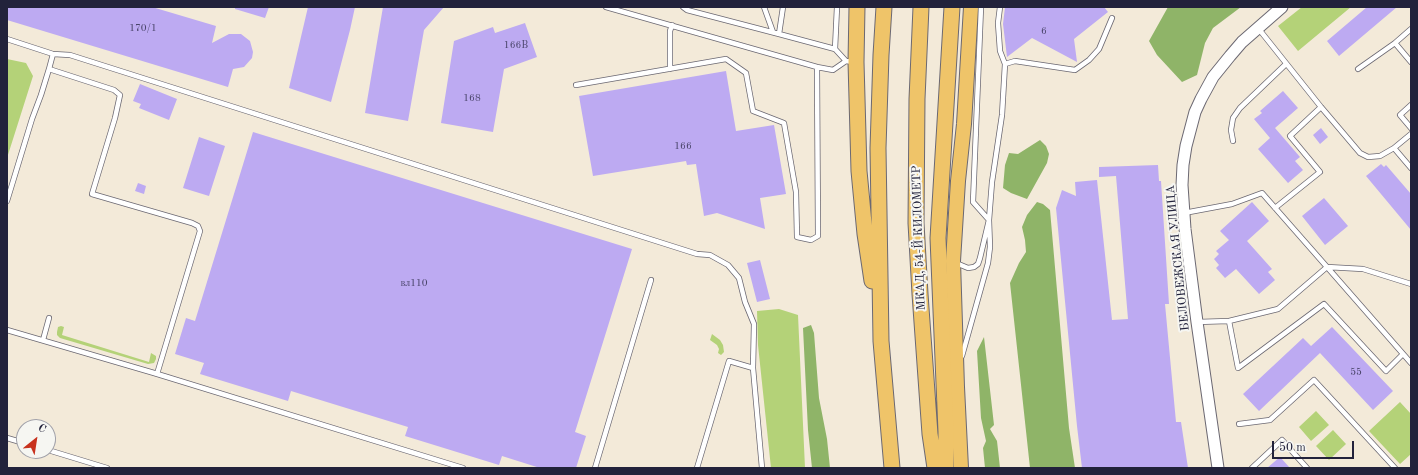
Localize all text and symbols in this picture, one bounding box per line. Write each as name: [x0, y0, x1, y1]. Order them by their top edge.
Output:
house number: 170/1: [129, 22, 157, 34]
house number: 6: [1041, 25, 1047, 37]
house number: 166В: [504, 39, 528, 51]
house number: 168: [463, 92, 481, 104]
house number: 166: [674, 140, 692, 152]
street label: МКАД, 54-Й КИЛОМЕТР: [909, 165, 929, 311]
street label: БЕЛОВЕЖСКАЯ УЛИЦА: [1163, 184, 1193, 332]
house number: вл110: [400, 277, 428, 289]
house number: 55: [1350, 366, 1362, 378]
north arrow: [16, 419, 56, 459]
text: С: [36, 422, 48, 436]
scale bar: [1274, 433, 1356, 459]
text: 50 m: [1279, 442, 1306, 454]

